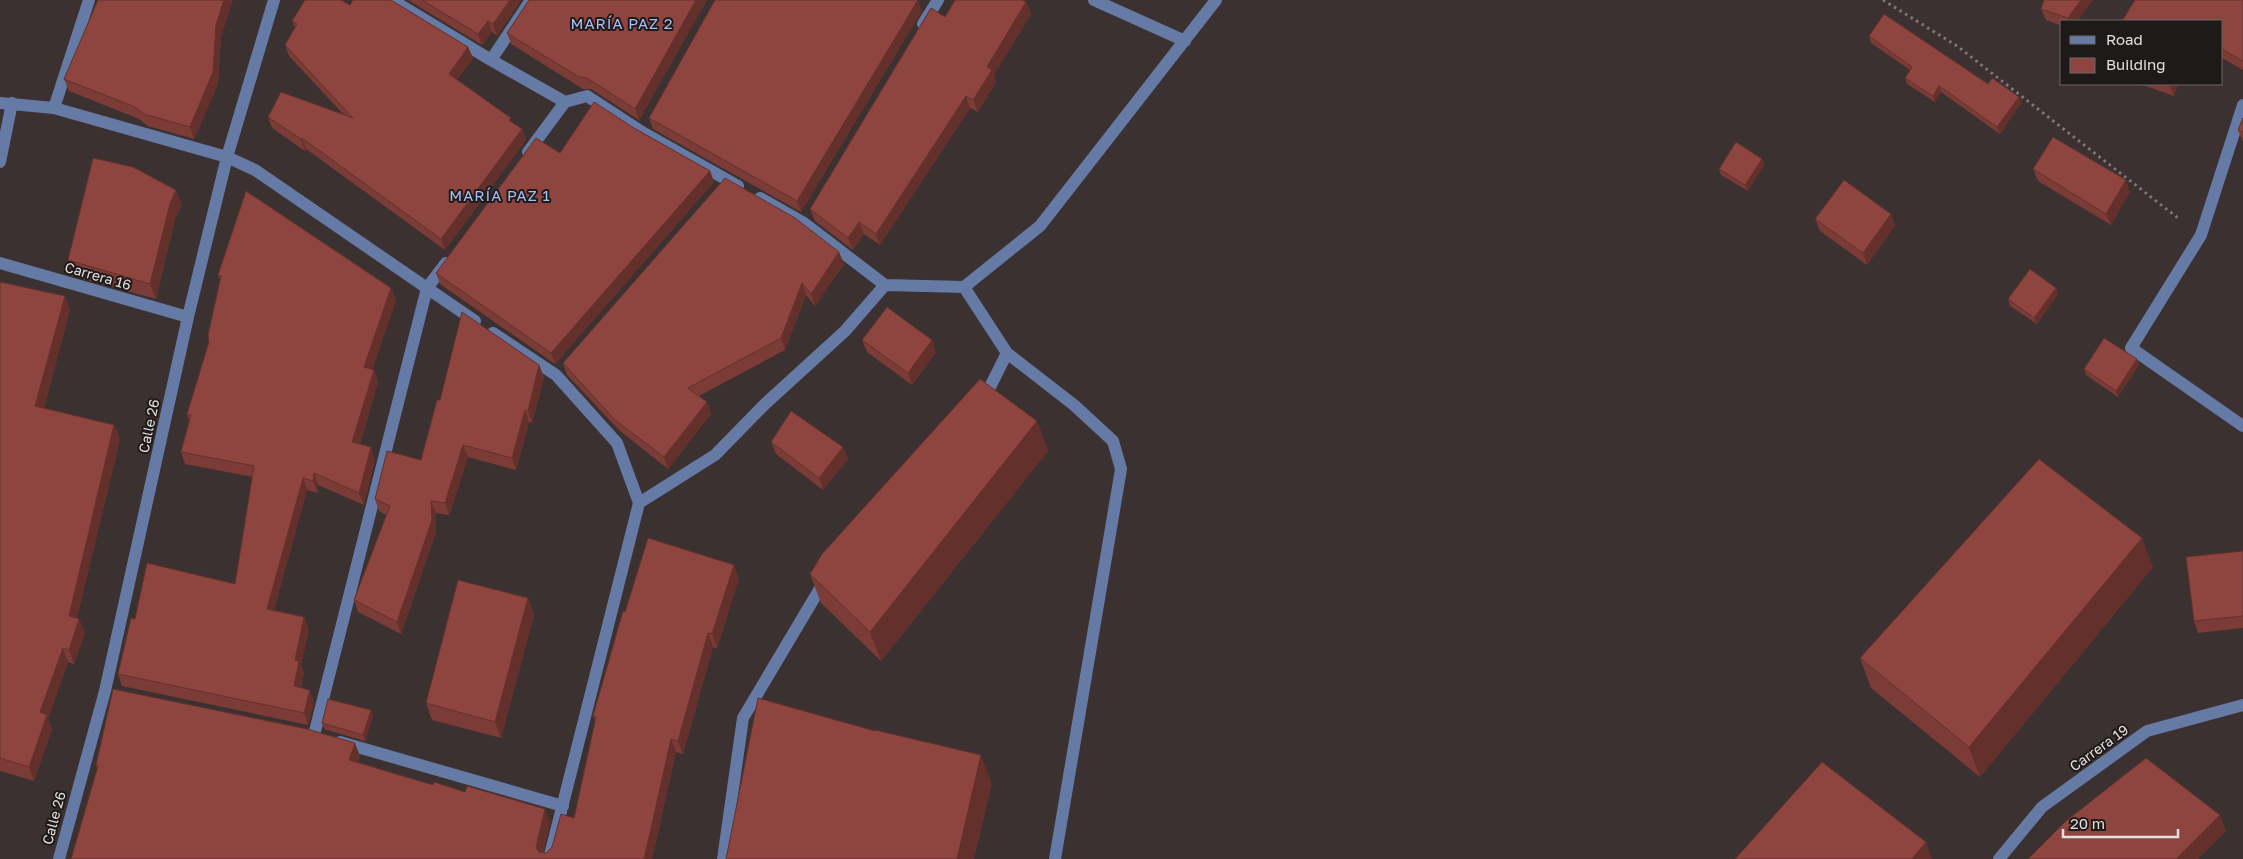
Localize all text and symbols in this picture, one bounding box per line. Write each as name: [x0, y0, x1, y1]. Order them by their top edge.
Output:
district label: MARÍA PAZ 2: [571, 14, 673, 32]
legend: [2060, 20, 2223, 85]
text: Road: [2106, 30, 2143, 48]
text: Building: [2106, 55, 2166, 73]
district label: MARÍA PAZ 1: [449, 186, 551, 204]
street label: Carrera 16: [63, 258, 133, 293]
street label: Calle 26: [135, 397, 162, 454]
street label: Carrera 19: [2066, 721, 2131, 775]
street label: Calle 26: [38, 789, 69, 846]
scale bar: [2063, 806, 2178, 838]
text: 20 m: [2070, 814, 2105, 832]

